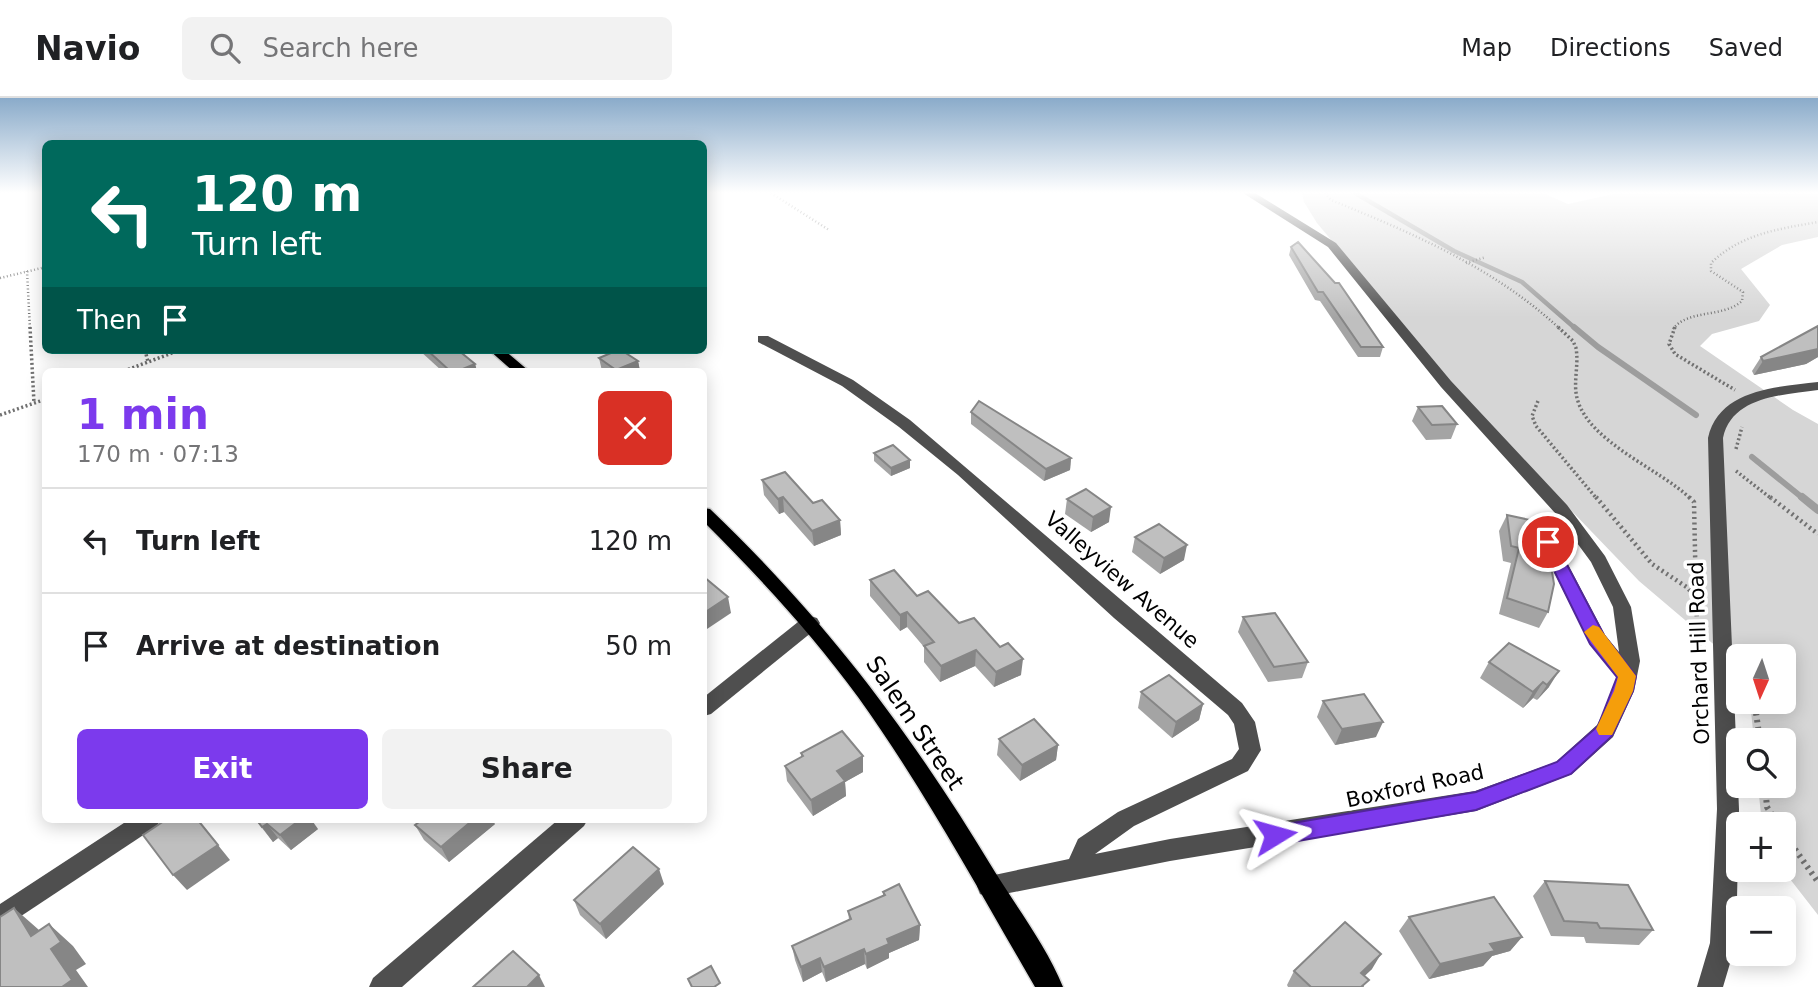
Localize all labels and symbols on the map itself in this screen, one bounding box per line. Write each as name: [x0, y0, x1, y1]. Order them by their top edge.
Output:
street label: Valleyview Avenue: [1040, 507, 1204, 653]
pin: [1518, 512, 1578, 572]
street label: Orchard Hill Road: [1684, 561, 1714, 745]
north arrow: [1726, 644, 1796, 714]
street label: Salem Street: [860, 651, 970, 795]
street label: Boxford Road: [1344, 760, 1486, 812]
position arrow: [1238, 798, 1312, 872]

